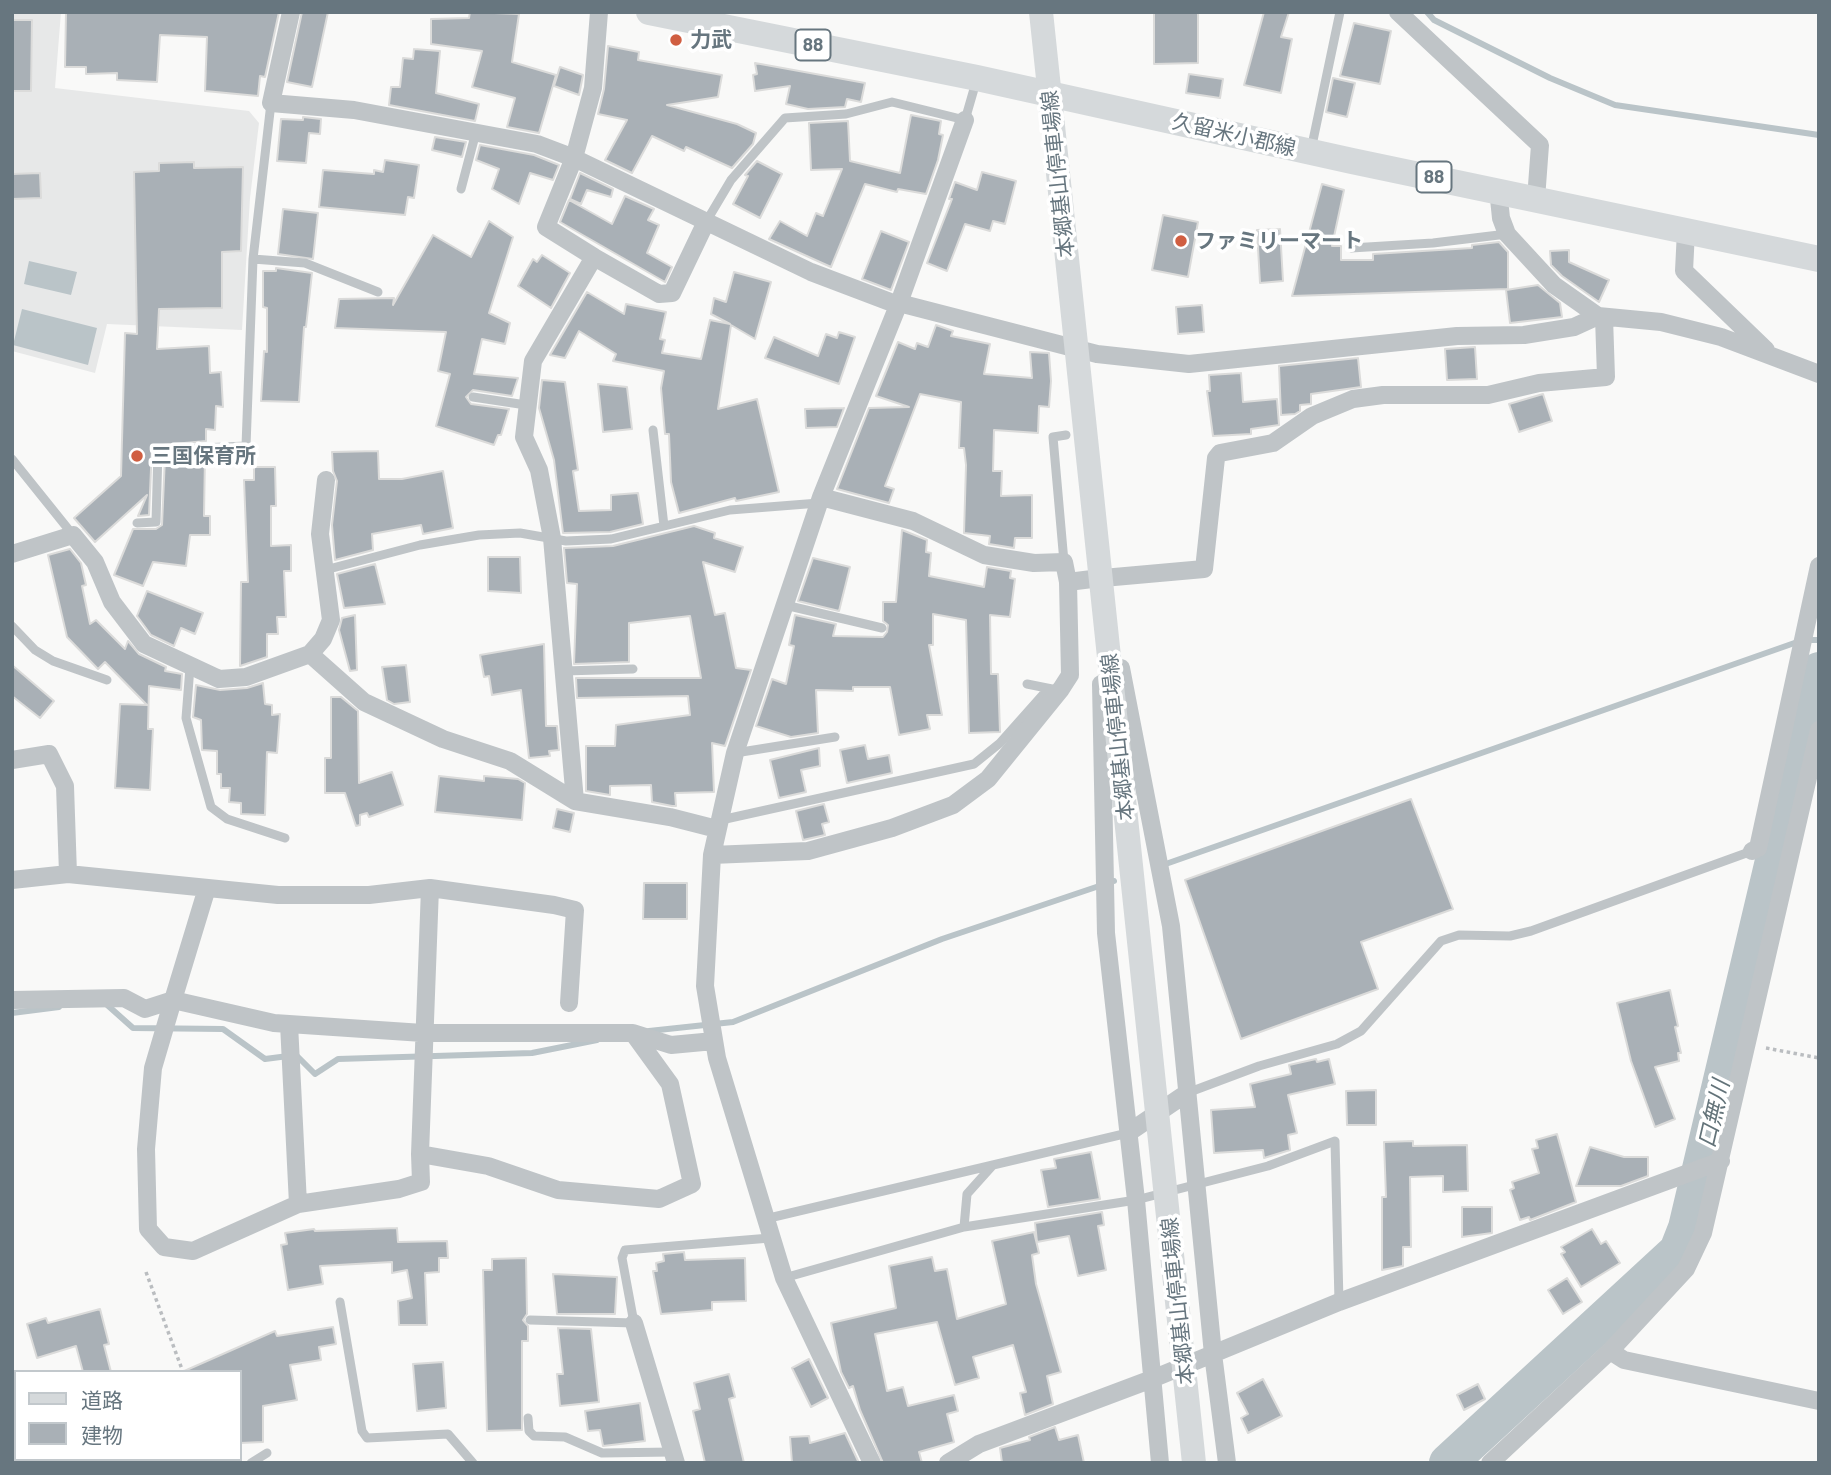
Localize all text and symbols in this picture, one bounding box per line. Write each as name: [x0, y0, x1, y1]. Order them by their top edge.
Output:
place label: 力武: [690, 27, 732, 53]
road number: 88: [796, 30, 830, 60]
marker: 力武: [668, 32, 684, 48]
street label: 本郷基山停車場線: [1037, 89, 1079, 259]
street label: 久留米小郡線: [1170, 109, 1298, 161]
road number: 88: [1416, 162, 1452, 192]
place label: ファミリーマート: [1195, 228, 1363, 254]
marker: ファミリーマート: [1173, 233, 1189, 249]
place label: 三国保育所: [151, 443, 256, 469]
marker: 三国保育所: [129, 448, 145, 464]
street label: 本郷基山停車場線: [1097, 652, 1139, 822]
water label: 口無川: [1693, 1077, 1735, 1151]
street label: 本郷基山停車場線: [1157, 1216, 1199, 1386]
legend: [14, 1370, 242, 1461]
text: 道路: [81, 1387, 123, 1412]
text: 建物: [81, 1422, 123, 1447]

